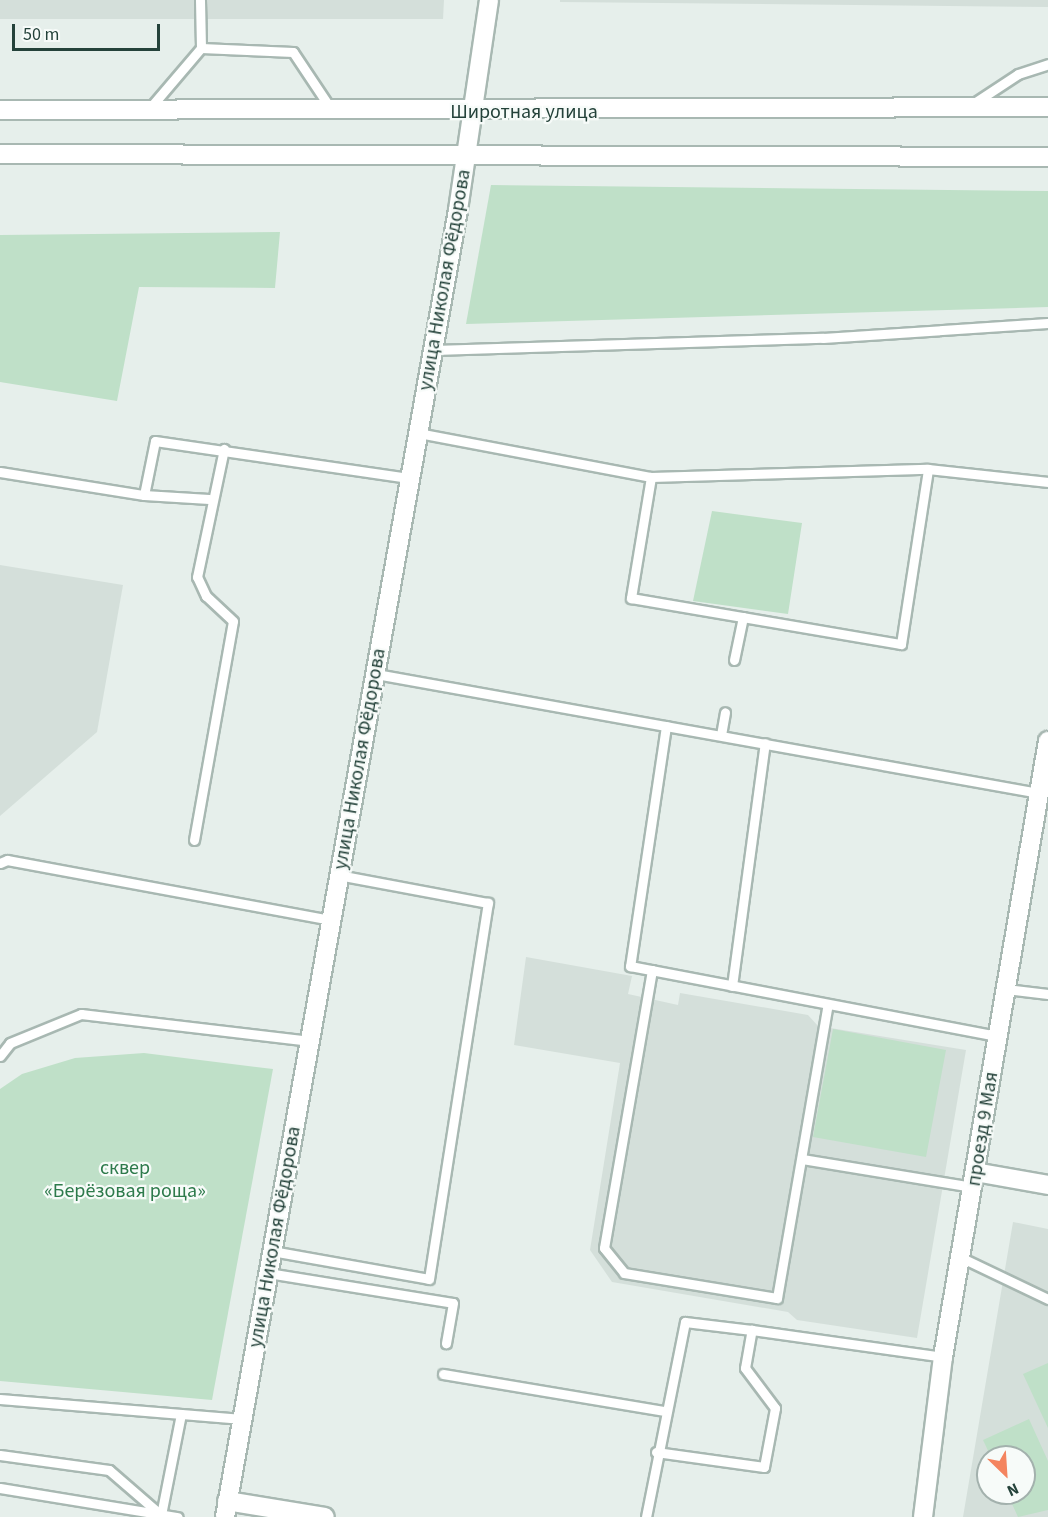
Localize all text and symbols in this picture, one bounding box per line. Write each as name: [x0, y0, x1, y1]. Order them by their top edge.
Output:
scale bar: [15, 12, 164, 50]
text: 50 m: [23, 22, 59, 47]
street label: Широтная улица: [450, 100, 598, 124]
street label: улица Николая Фёдорова: [414, 167, 476, 393]
street label: улица Николая Фёдорова: [329, 646, 391, 872]
street label: проезд 9 Мая: [962, 1070, 1004, 1188]
street label: улица Николая Фёдорова: [244, 1124, 306, 1350]
park label: сквер «Берёзовая роща»: [44, 1157, 206, 1204]
north arrow: [976, 1445, 1036, 1505]
text: N: [1003, 1477, 1022, 1502]

